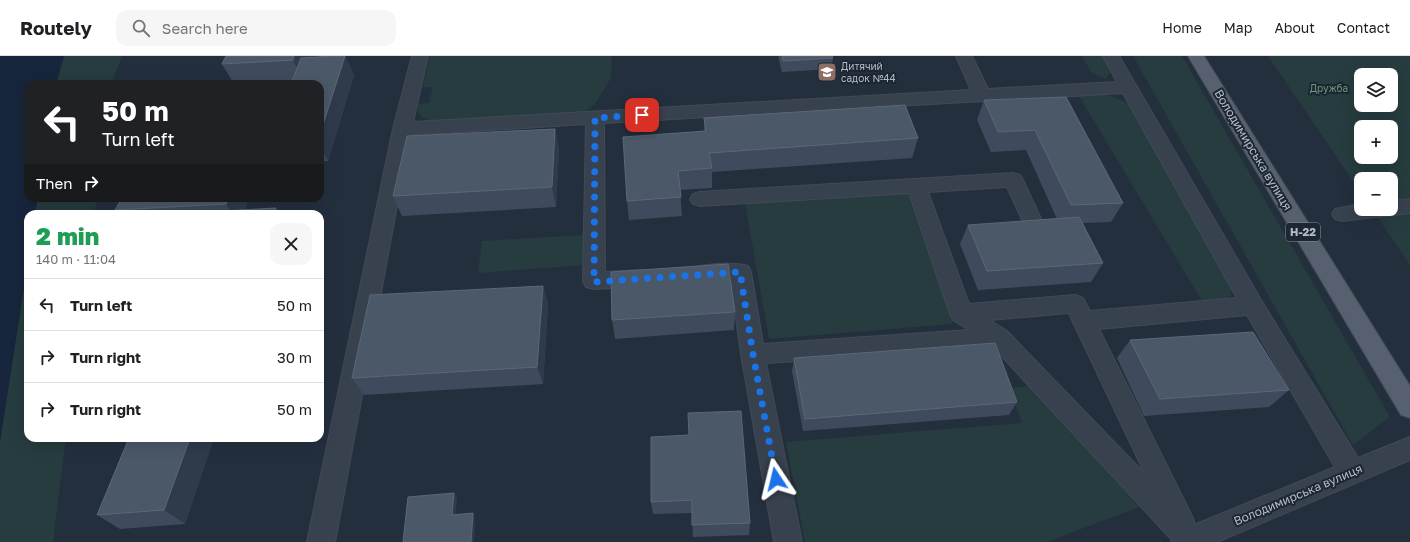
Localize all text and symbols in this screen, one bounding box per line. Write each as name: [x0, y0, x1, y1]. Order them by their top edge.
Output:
search box: [116, 10, 396, 46]
text: Routely: [20, 16, 92, 39]
icon: search: [130, 17, 152, 39]
text: Search here: [162, 19, 248, 37]
text: Home: [1162, 19, 1202, 36]
text: Map: [1224, 19, 1252, 36]
text: About: [1274, 19, 1315, 36]
text: Contact: [1337, 19, 1390, 36]
place label: Дитячий садок №44: [841, 60, 896, 84]
school or university icon: Дитячий садок №44: [816, 61, 838, 83]
map controls: [1354, 68, 1398, 216]
button: layers: [1354, 68, 1398, 112]
park label: Дружба: [1310, 82, 1348, 94]
street label: Володимирська вулиця: [1211, 87, 1295, 213]
text: 50 m: [102, 94, 169, 127]
icon: left: [36, 96, 88, 148]
pin: [625, 98, 659, 132]
icon: arrive: [631, 104, 653, 126]
button: +: [1354, 120, 1398, 164]
text: Turn left: [102, 128, 175, 150]
icon: right: [80, 172, 102, 194]
button: −: [1354, 172, 1398, 216]
text: Then: [36, 174, 72, 192]
text: 2 min: [36, 221, 99, 250]
button: close: [270, 223, 312, 265]
road number: Н-22: [1286, 223, 1320, 241]
text: 140 m · 11:04: [36, 251, 116, 267]
icon: left: [36, 294, 58, 316]
text: Turn left: [70, 296, 132, 314]
text: 50 m: [277, 296, 312, 314]
icon: right: [36, 346, 58, 368]
text: Turn right: [70, 348, 141, 366]
text: 30 m: [277, 348, 312, 366]
icon: right: [36, 398, 58, 420]
text: Turn right: [70, 400, 141, 418]
text: 50 m: [277, 400, 312, 418]
position arrow: [755, 458, 797, 500]
street label: Володимирська вулиця: [1231, 461, 1364, 528]

